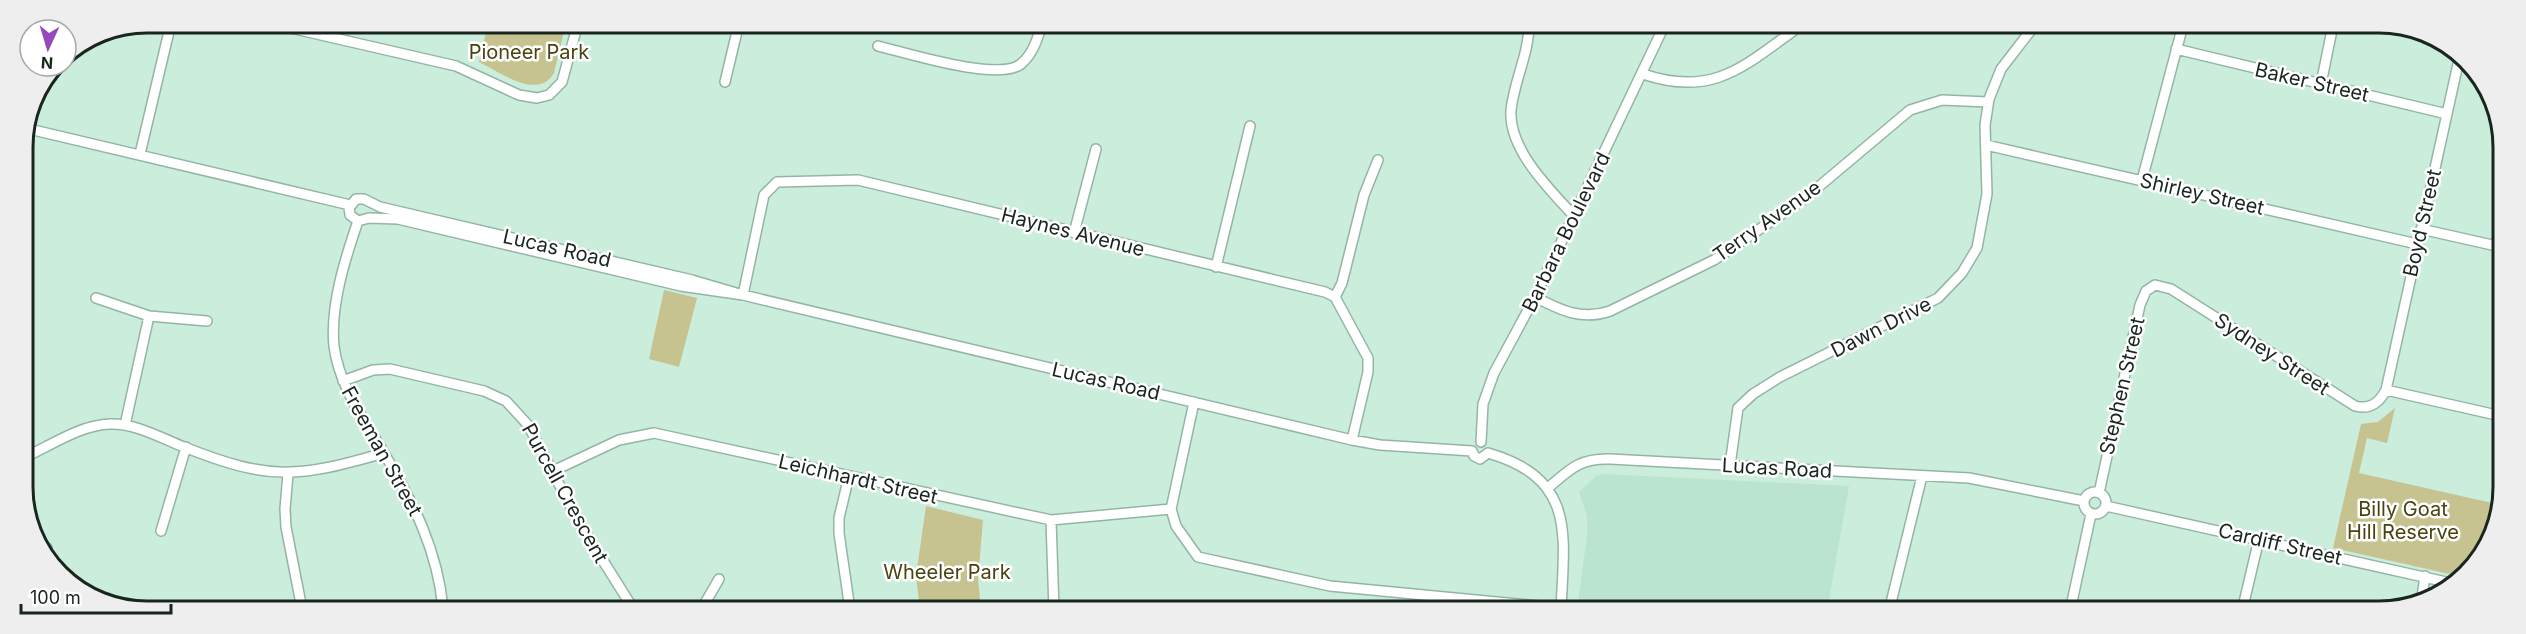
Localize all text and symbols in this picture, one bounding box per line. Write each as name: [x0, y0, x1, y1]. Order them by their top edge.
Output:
north arrow: [18, 18, 78, 78]
park label: Pioneer Park: [469, 40, 589, 64]
text: N: [40, 53, 54, 73]
street label: Baker Street: [2253, 57, 2372, 107]
street label: Barbara Boulevard: [1517, 148, 1615, 316]
street label: Boyd Street: [2398, 166, 2446, 279]
street label: Shirley Street: [2138, 168, 2267, 220]
street label: Terry Avenue: [1709, 175, 1825, 267]
street label: Haynes Avenue: [999, 203, 1147, 261]
street label: Lucas Road: [501, 224, 613, 272]
street label: Dawn Drive: [1827, 292, 1935, 362]
street label: Sydney Street: [2210, 308, 2334, 400]
street label: Stephen Street: [2095, 314, 2150, 457]
street label: Lucas Road: [1050, 357, 1162, 405]
street label: Freeman Street: [337, 382, 428, 520]
street label: Purcell Crescent: [517, 419, 613, 567]
street label: Leichhardt Street: [776, 449, 940, 509]
street label: Lucas Road: [1721, 453, 1833, 483]
park label: Billy Goat Hill Reserve: [2347, 497, 2459, 544]
street label: Cardiff Street: [2216, 518, 2345, 570]
park label: Wheeler Park: [883, 560, 1011, 584]
scale bar: [21, 577, 171, 615]
text: 100 m: [30, 587, 81, 608]

